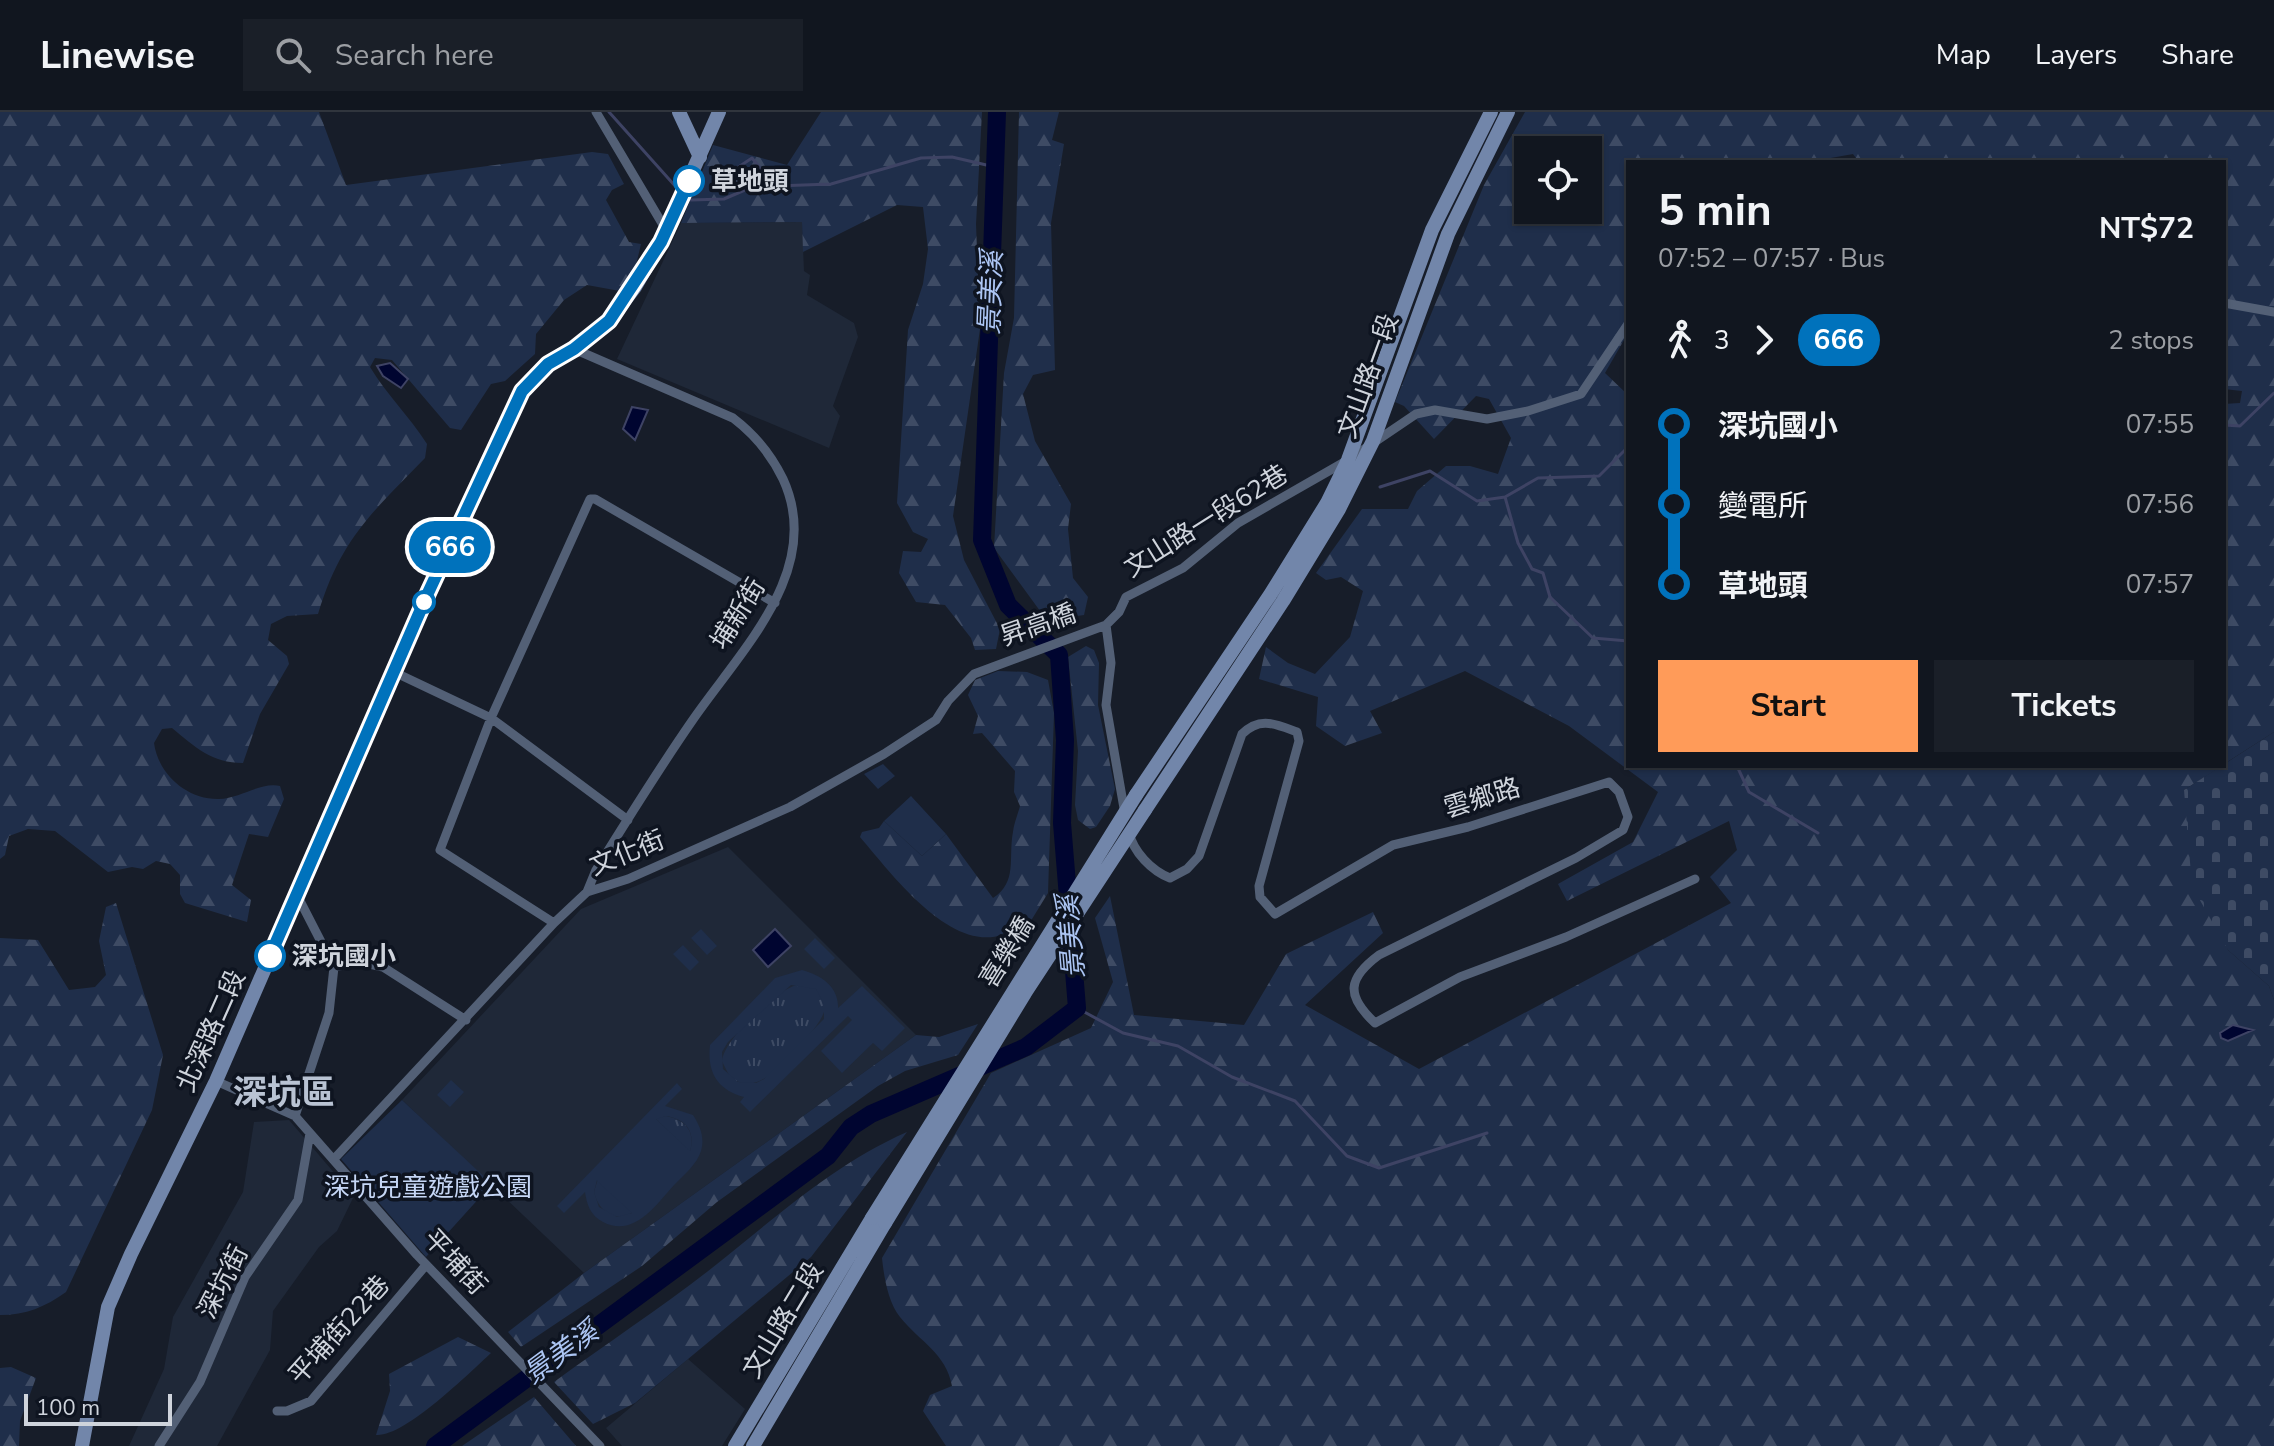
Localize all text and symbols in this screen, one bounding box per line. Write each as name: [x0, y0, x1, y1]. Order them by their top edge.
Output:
search box: [243, 19, 803, 91]
text: Linewise: [40, 30, 195, 81]
icon: search: [271, 33, 315, 77]
text: Search here: [335, 35, 494, 76]
text: Map: [1936, 36, 1991, 74]
text: Layers: [2035, 36, 2117, 74]
text: Share: [2161, 36, 2234, 74]
map controls: [1514, 136, 1602, 224]
button: locate: [1514, 136, 1602, 224]
place label: 草地頭: [711, 164, 789, 199]
marker: 草地頭: [674, 166, 704, 196]
text: 5 min: [1658, 181, 1772, 241]
text: NT$72: [2099, 208, 2194, 249]
text: 07:52 – 07:57 · Bus: [1658, 241, 1885, 276]
water label: 景美溪: [971, 246, 1012, 336]
street label: 文山路一段: [1329, 309, 1407, 443]
icon: walk: [1658, 318, 1702, 362]
icon: forward: [1742, 318, 1786, 362]
text: 666: [1814, 321, 1864, 359]
text: 3: [1714, 323, 1730, 358]
text: 2 stops: [2108, 323, 2194, 358]
text: 深坑國小: [1718, 406, 1838, 447]
text: 07:55: [2126, 407, 2194, 442]
street label: 文山路一段62巷: [1117, 457, 1295, 585]
text: 變電所: [1718, 486, 1808, 527]
text: 07:56: [2126, 487, 2194, 522]
line badge: 666: [404, 521, 496, 573]
text: 666: [425, 528, 475, 566]
text: 草地頭: [1718, 566, 1808, 607]
text: 07:57: [2126, 567, 2194, 602]
street label: 埔新街: [702, 572, 774, 656]
unlabelled marker: [413, 591, 435, 613]
street label: 昇高橋: [995, 596, 1081, 654]
button: Start: [1658, 660, 1918, 752]
button: Tickets: [1934, 660, 2194, 752]
street label: 雲鄉路: [1440, 770, 1524, 826]
street label: 文化街: [584, 822, 670, 884]
water label: 景美溪: [1048, 890, 1094, 981]
street label: 喜樂橋: [971, 910, 1043, 994]
place label: 深坑國小: [292, 939, 396, 974]
marker: 深坑國小: [255, 941, 285, 971]
street label: 北深路二段: [169, 964, 253, 1098]
district label: 深坑區: [233, 1070, 335, 1116]
park label: 深坑兒童遊戲公園: [324, 1170, 532, 1205]
street label: 平埔街: [416, 1222, 494, 1302]
street label: 深坑街: [190, 1239, 256, 1325]
street label: 文山路二段: [735, 1255, 831, 1385]
street label: 平埔街22巷: [281, 1268, 397, 1392]
water label: 景美溪: [516, 1311, 609, 1393]
scale bar: [24, 1390, 172, 1426]
text: 100 m: [36, 1393, 100, 1423]

